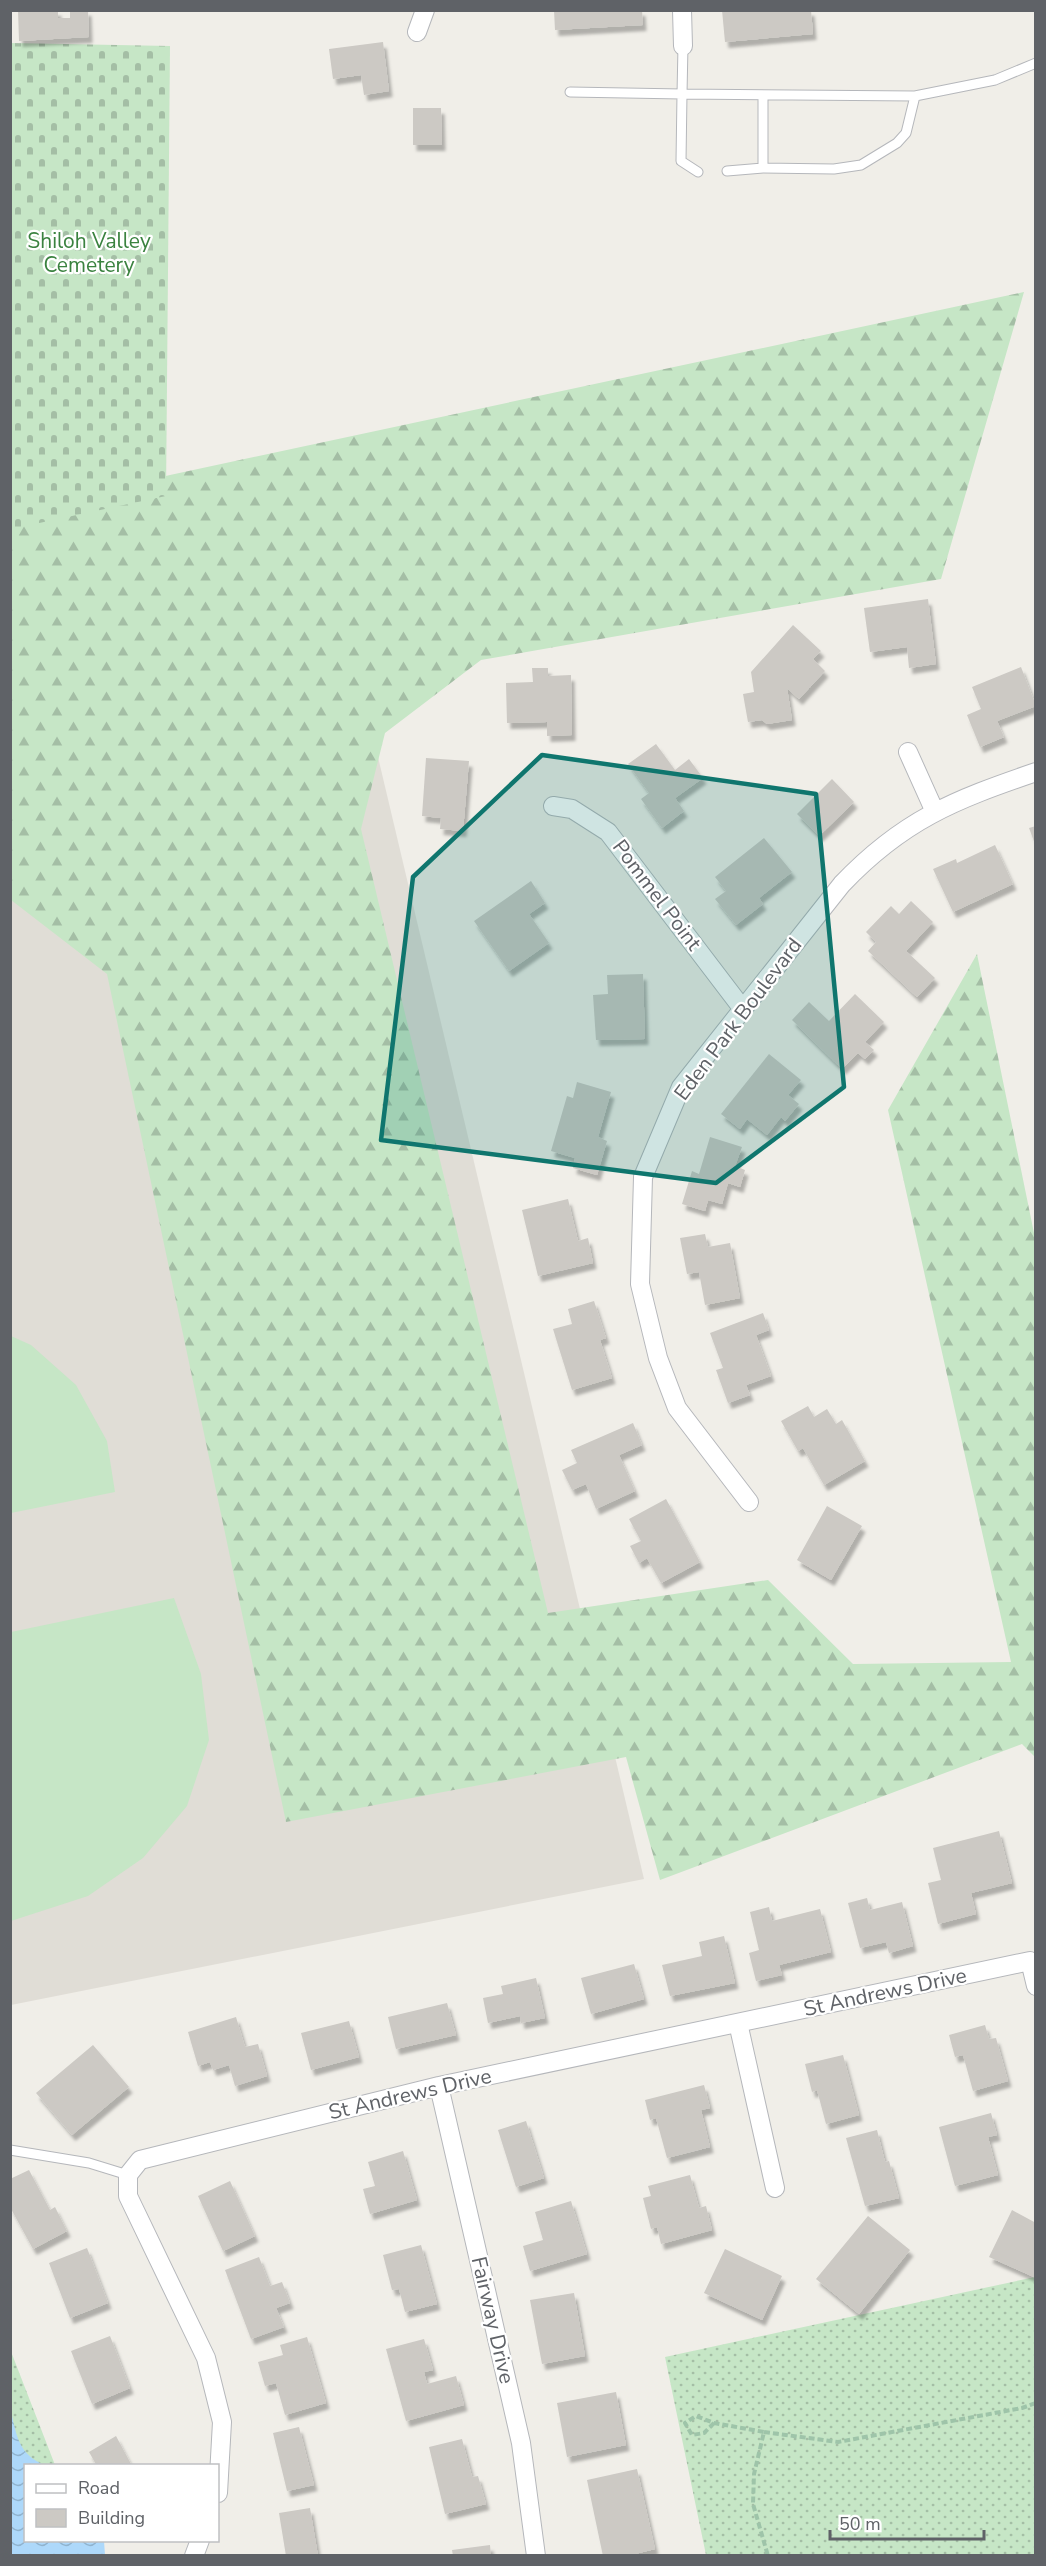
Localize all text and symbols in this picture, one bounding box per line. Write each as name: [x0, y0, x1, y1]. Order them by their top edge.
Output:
park label: Shiloh Valley Cemetery: [27, 227, 151, 279]
street label: Pommel Point: [606, 834, 708, 957]
street label: Eden Park Boulevard: [668, 932, 808, 1106]
street label: St Andrews Drive: [801, 1961, 969, 2023]
street label: St Andrews Drive: [326, 2062, 494, 2126]
street label: Fairway Drive: [465, 2254, 521, 2386]
legend: [24, 2464, 219, 2542]
text: Road: [78, 2476, 120, 2500]
scale bar: [830, 2503, 984, 2541]
text: Building: [78, 2506, 145, 2530]
text: 50 m: [839, 2512, 881, 2536]

